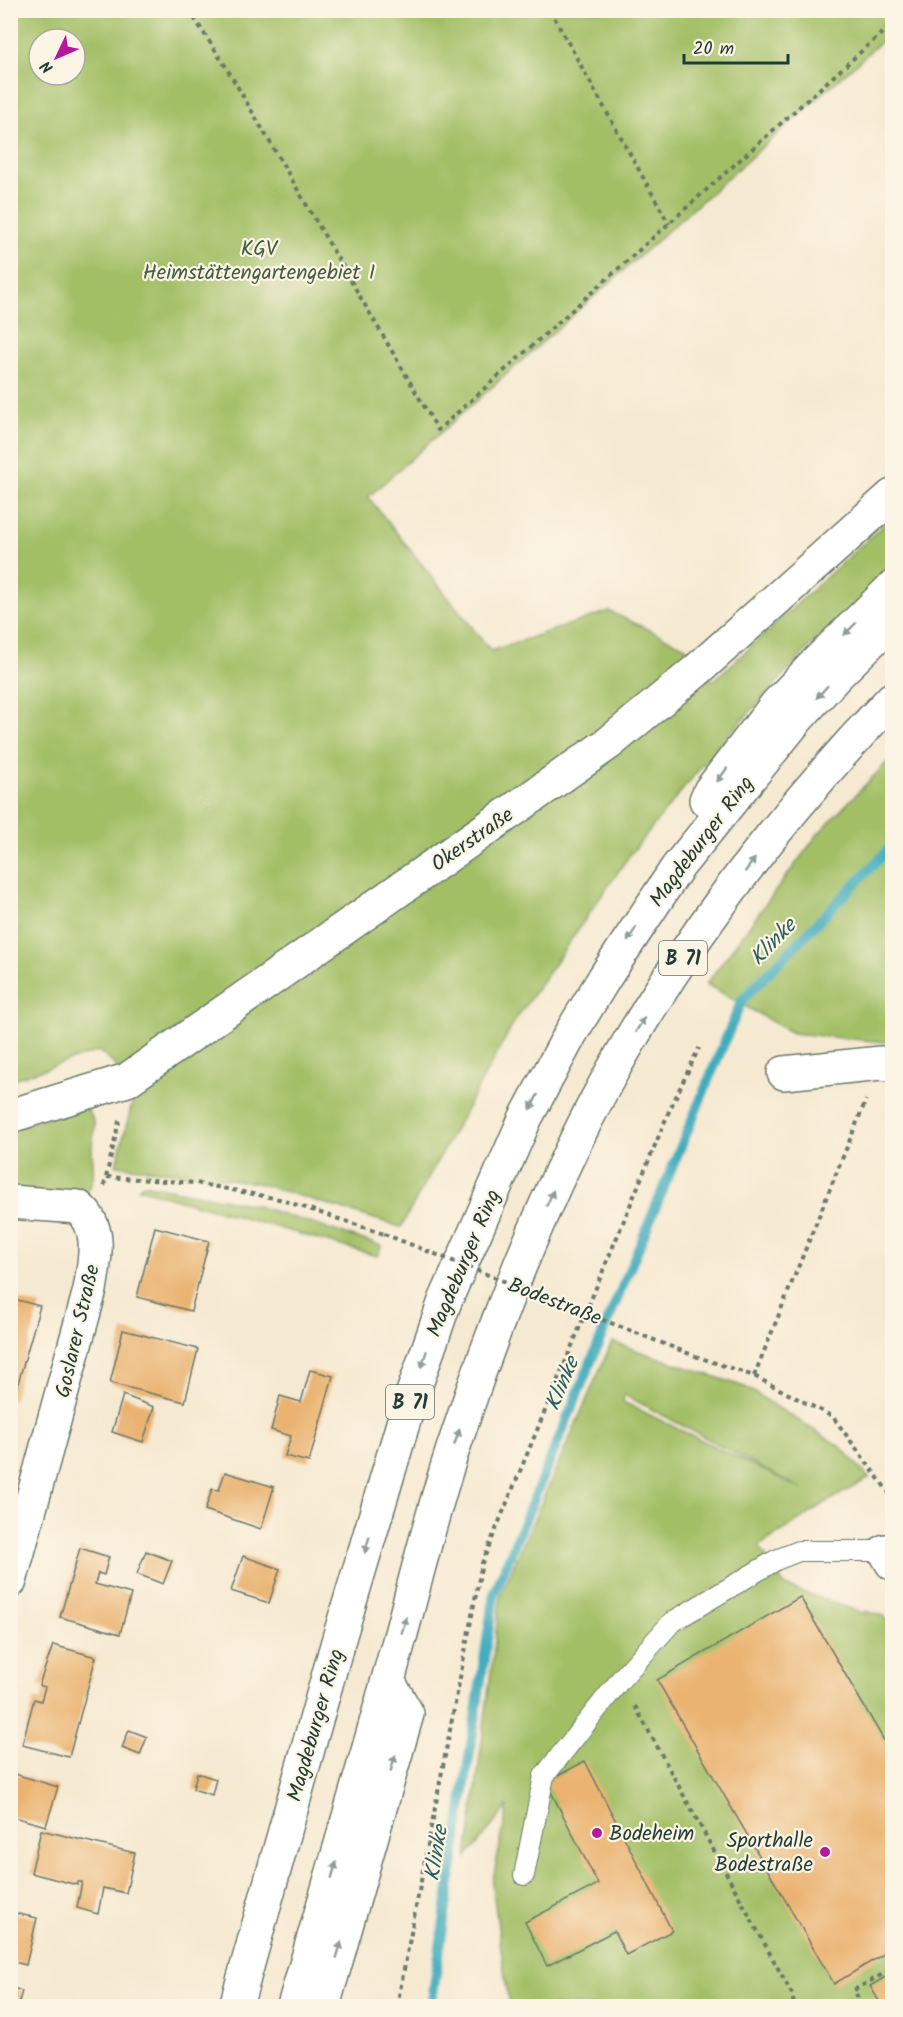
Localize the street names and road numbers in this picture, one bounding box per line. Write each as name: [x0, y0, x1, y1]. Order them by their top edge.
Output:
street label: Magdeburger Ring: [642, 769, 763, 915]
street label: Okerstraße: [425, 799, 522, 881]
road number: B 71: [659, 941, 707, 975]
street label: Magdeburger Ring: [418, 1185, 510, 1343]
street label: Goslarer Straße: [47, 1261, 110, 1401]
street label: Bodestraße: [503, 1269, 607, 1336]
road number: B 71: [386, 1385, 434, 1419]
street label: Magdeburger Ring: [279, 1645, 354, 1806]

